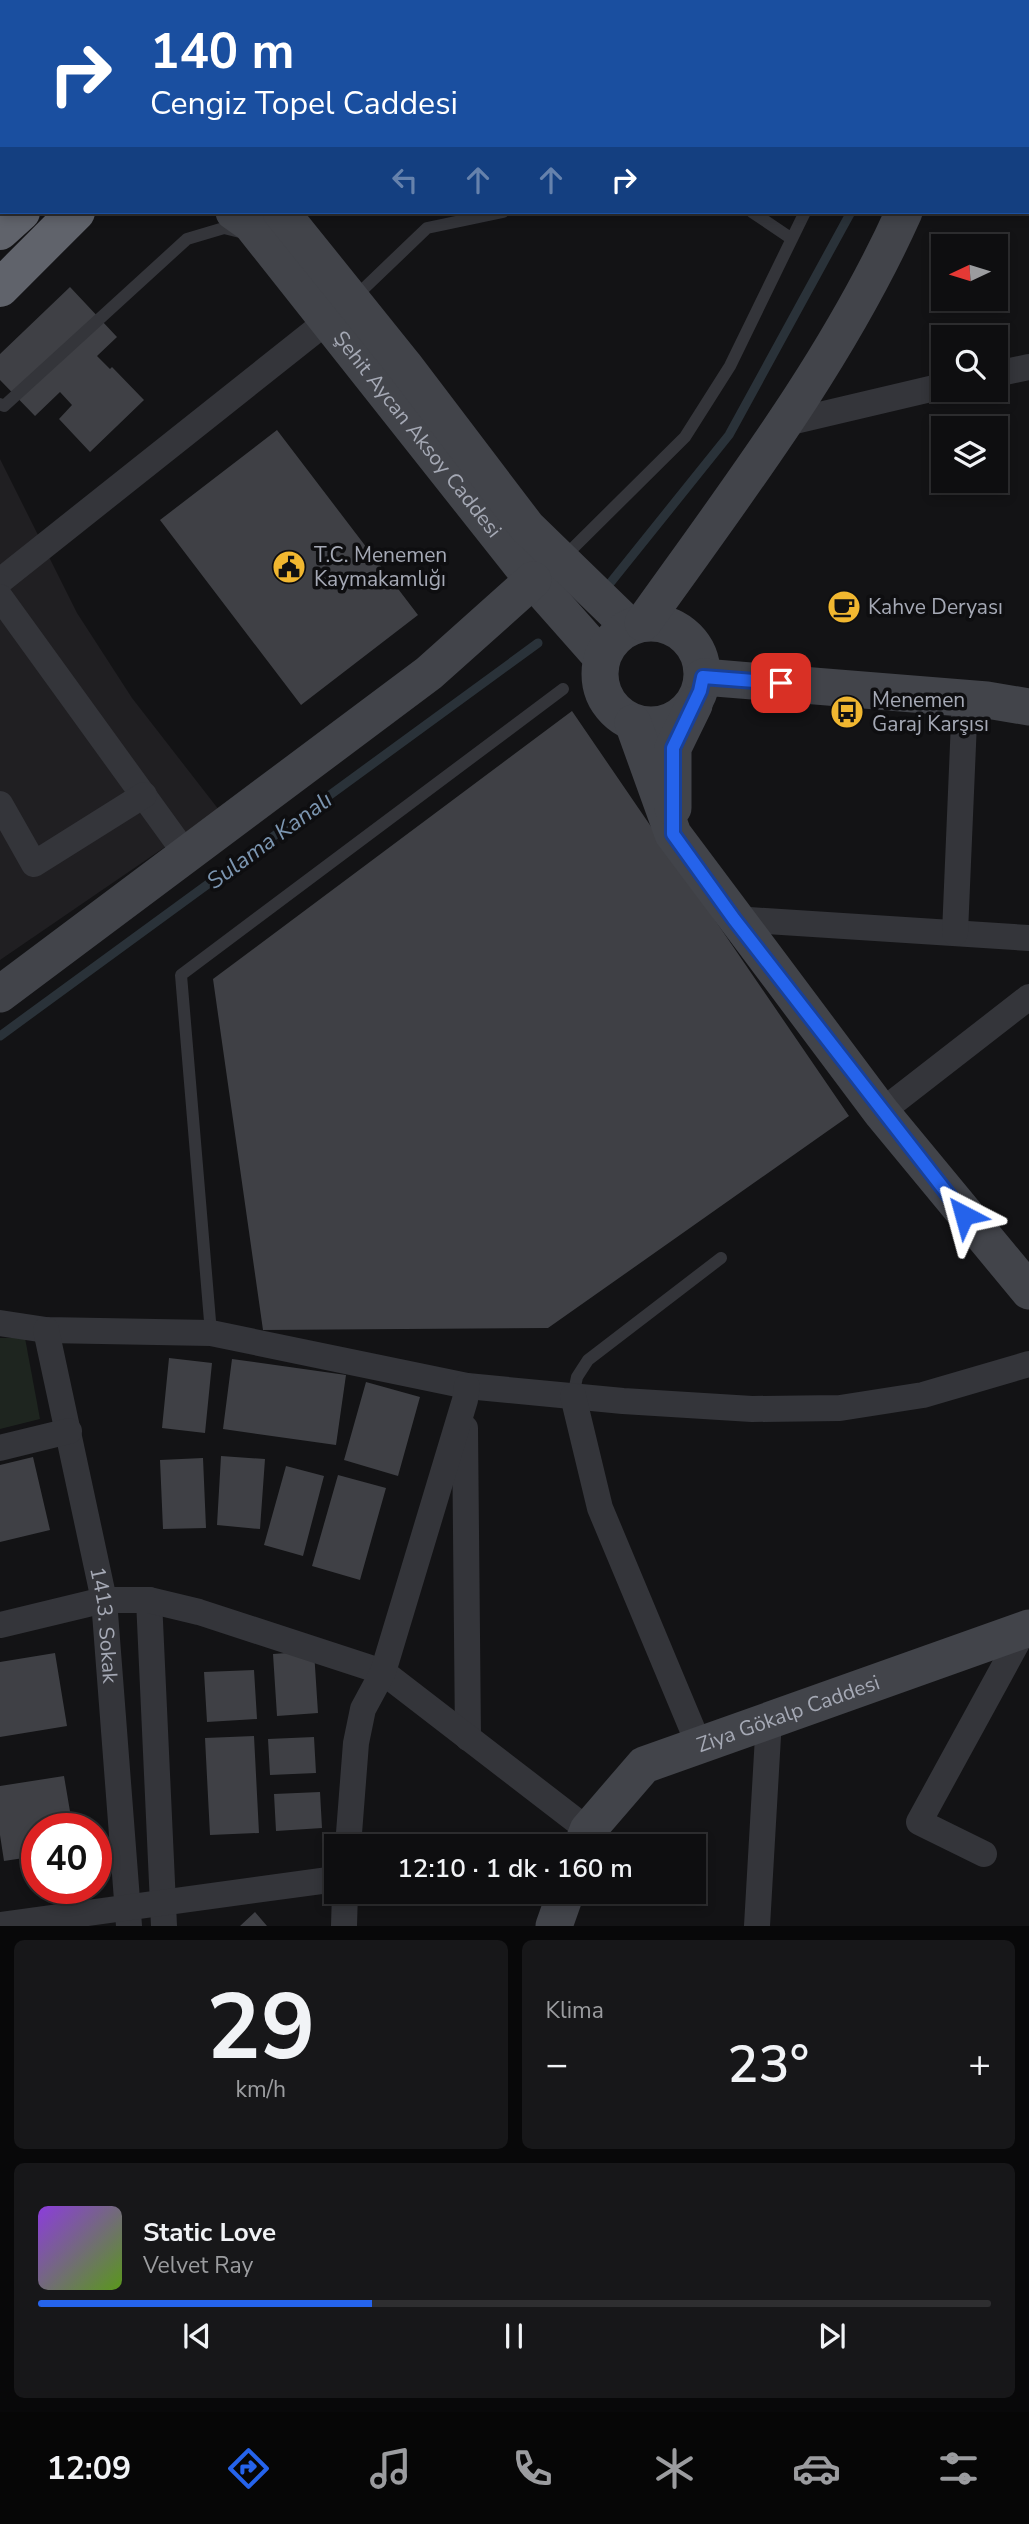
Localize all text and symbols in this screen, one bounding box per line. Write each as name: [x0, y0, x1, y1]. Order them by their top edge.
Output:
text: 140 m: [150, 18, 294, 85]
icon: right: [35, 28, 126, 119]
text: Cengiz Topel Caddesi: [150, 82, 458, 125]
icon: left: [386, 161, 424, 199]
icon: ahead: [459, 161, 497, 199]
icon: ahead: [532, 161, 570, 199]
icon: right: [605, 161, 643, 199]
north arrow: [931, 234, 1008, 312]
map controls: [931, 234, 1008, 493]
street label: Şehit Aycan Aksoy Caddesi: [327, 325, 508, 543]
button: search: [931, 325, 1008, 402]
button: layers: [931, 416, 1008, 493]
place label: T.C. Menemen Kaymakamlığı: [314, 541, 447, 593]
public building icon: T.C. Menemen Kaymakamlığı: [270, 548, 308, 586]
cafe icon: Kahve Deryası: [825, 588, 863, 626]
place label: Kahve Deryası: [868, 593, 1003, 621]
pin: [751, 653, 811, 713]
icon: arrive: [762, 664, 800, 702]
place label: Menemen Garaj Karşısı: [872, 686, 989, 738]
bus stop icon: Menemen Garaj Karşısı: [828, 693, 866, 731]
water label: Sulama Kanalı: [200, 784, 338, 896]
position arrow: [927, 1178, 1001, 1252]
street label: 1413. Sokak: [83, 1564, 124, 1685]
street label: Ziya Gökalp Caddesi: [693, 1668, 884, 1759]
speed limit sign: 40: [21, 1813, 112, 1904]
text: 12:10 · 1 dk · 160 m: [397, 1851, 633, 1886]
text: 29: [206, 1966, 315, 2090]
text: Klima: [546, 1995, 604, 2026]
text: 23°: [727, 2029, 809, 2100]
text: −: [546, 2039, 568, 2090]
text: +: [968, 2039, 991, 2090]
text: km/h: [235, 2074, 286, 2105]
text: Static Love: [143, 2215, 276, 2250]
text: Velvet Ray: [143, 2250, 253, 2281]
icon: previous: [178, 2317, 216, 2355]
icon: pause: [495, 2317, 533, 2355]
icon: next: [813, 2317, 851, 2355]
icon: directions: [224, 2444, 273, 2493]
icon: music: [366, 2444, 415, 2493]
icon: phone: [508, 2444, 557, 2493]
icon: climate: [650, 2444, 699, 2493]
icon: car: [792, 2444, 841, 2493]
icon: filters: [934, 2444, 983, 2493]
text: 12:09: [46, 2447, 131, 2490]

